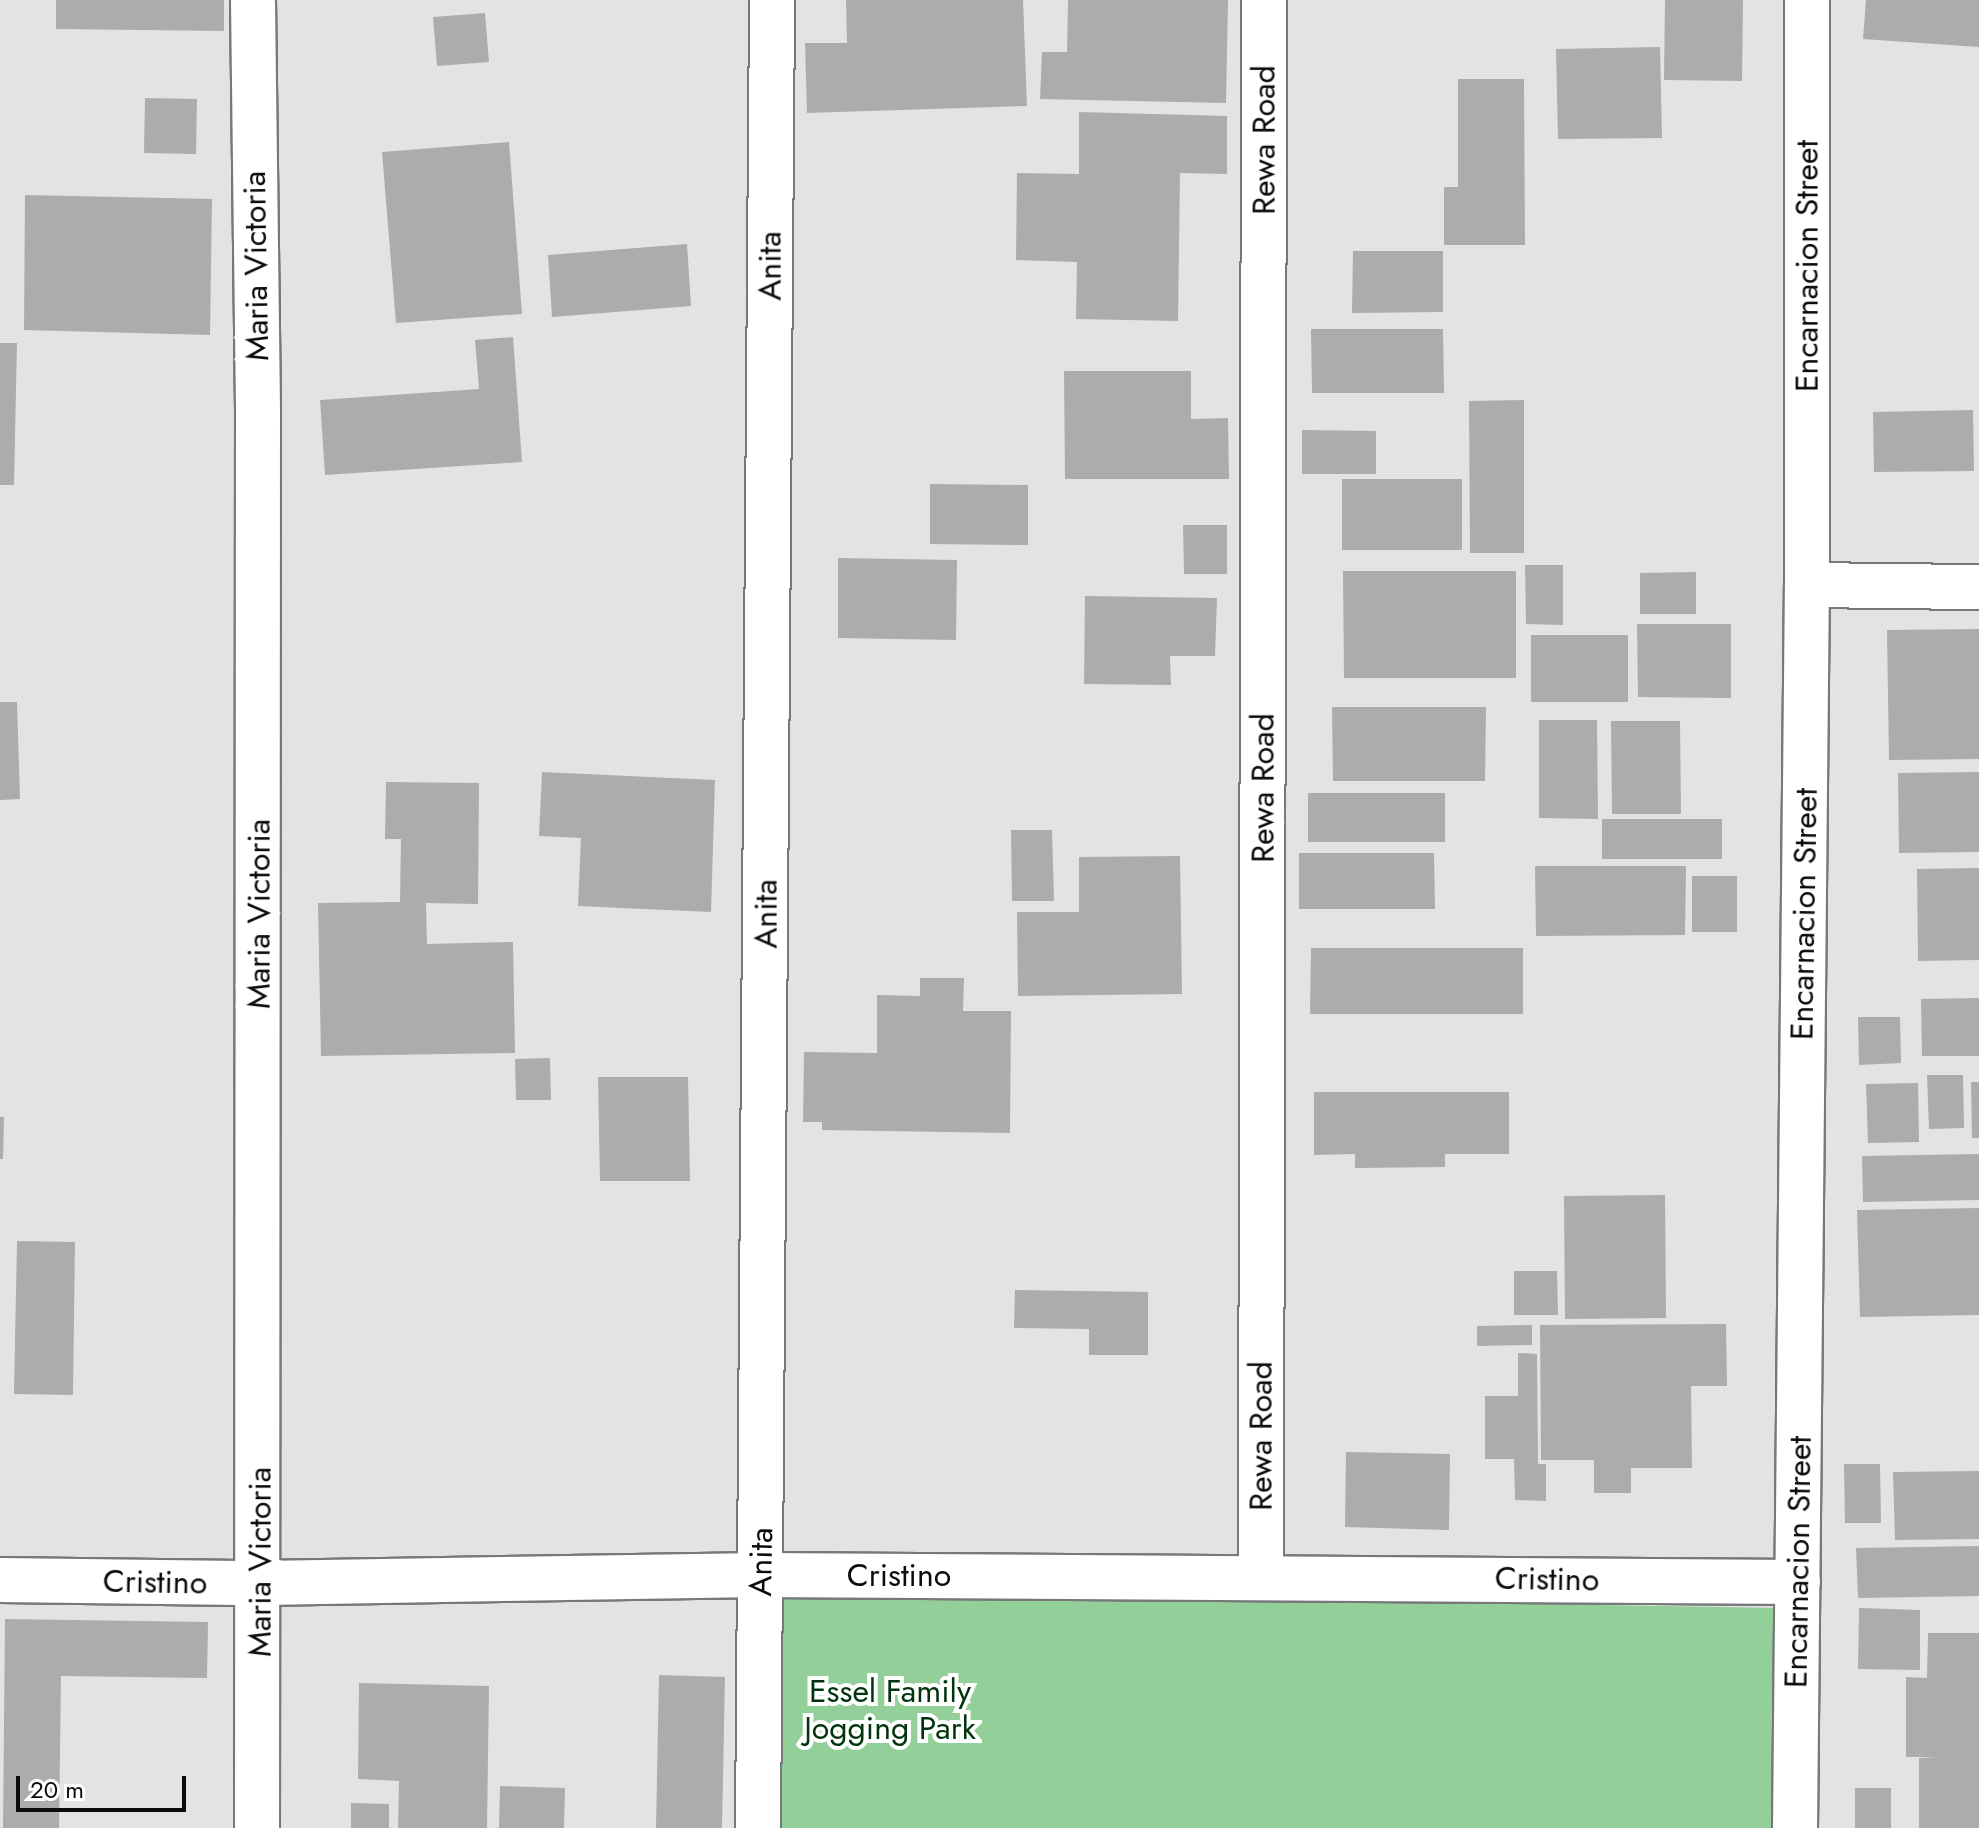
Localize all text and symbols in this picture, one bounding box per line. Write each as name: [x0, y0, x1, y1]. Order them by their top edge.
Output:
street label: Rewa Road: [1245, 65, 1283, 215]
street label: Encarnacion Street: [1788, 140, 1826, 392]
street label: Maria Victoria: [235, 171, 277, 361]
street label: Anita: [751, 231, 789, 301]
street label: Rewa Road: [1244, 713, 1282, 863]
street label: Encarnacion Street: [1783, 788, 1825, 1040]
street label: Maria Victoria: [240, 819, 278, 1009]
street label: Anita: [747, 879, 785, 949]
street label: Rewa Road: [1242, 1361, 1280, 1511]
street label: Encarnacion Street: [1777, 1436, 1819, 1688]
street label: Maria Victoria: [241, 1467, 279, 1657]
street label: Anita: [741, 1527, 781, 1597]
street label: Cristino: [847, 1556, 951, 1594]
street label: Cristino: [1494, 1559, 1600, 1599]
street label: Cristino: [102, 1562, 208, 1602]
park label: Essel Family Jogging Park: [804, 1673, 976, 1748]
scale bar: [20, 1760, 190, 1810]
text: 20 m: [30, 1772, 84, 1807]

